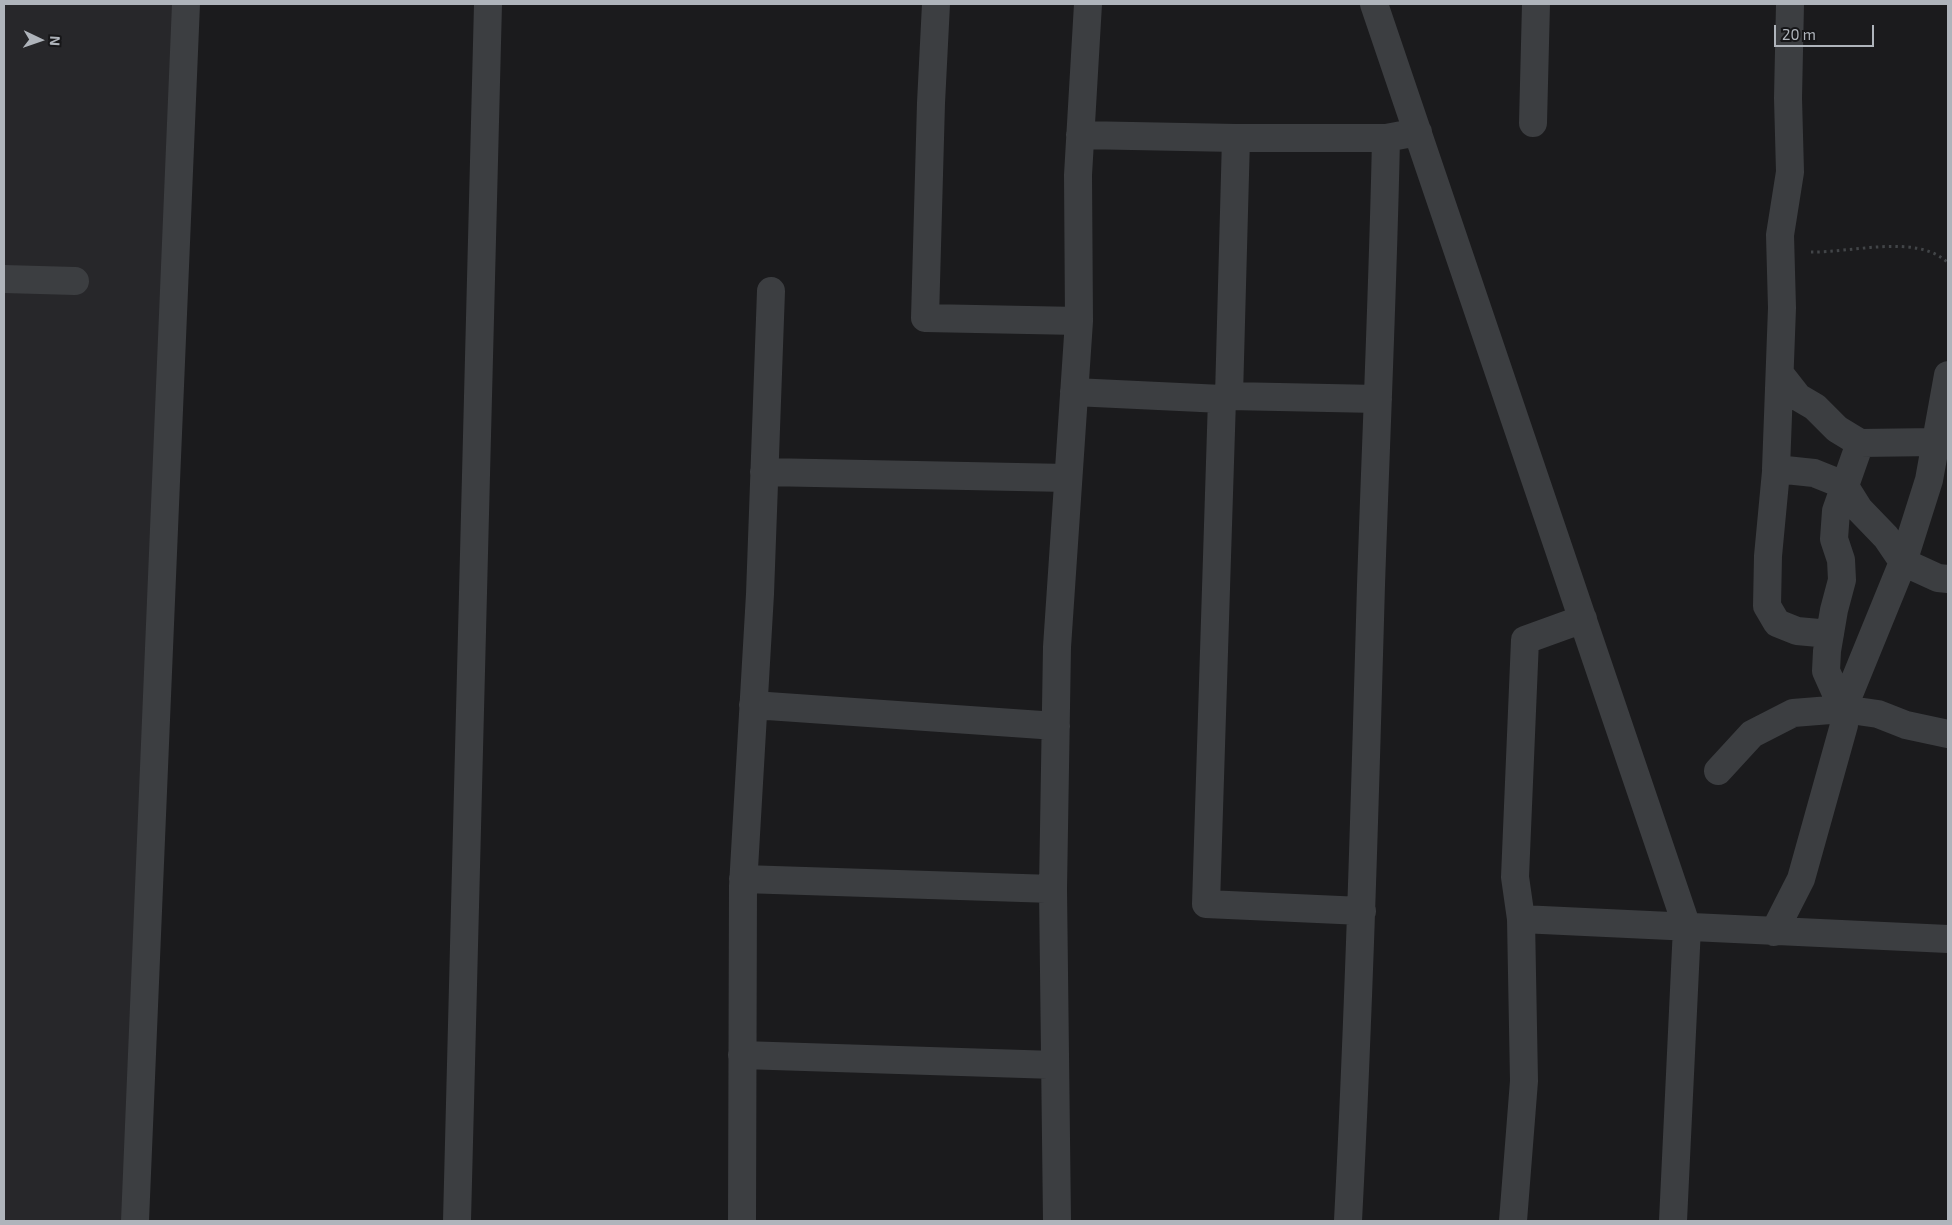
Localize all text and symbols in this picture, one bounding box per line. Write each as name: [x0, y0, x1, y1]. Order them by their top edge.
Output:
north arrow: [15, 15, 65, 65]
scale bar: [1777, 15, 1877, 47]
text: 20 m: [1782, 25, 1816, 43]
text: N: [47, 35, 64, 46]

